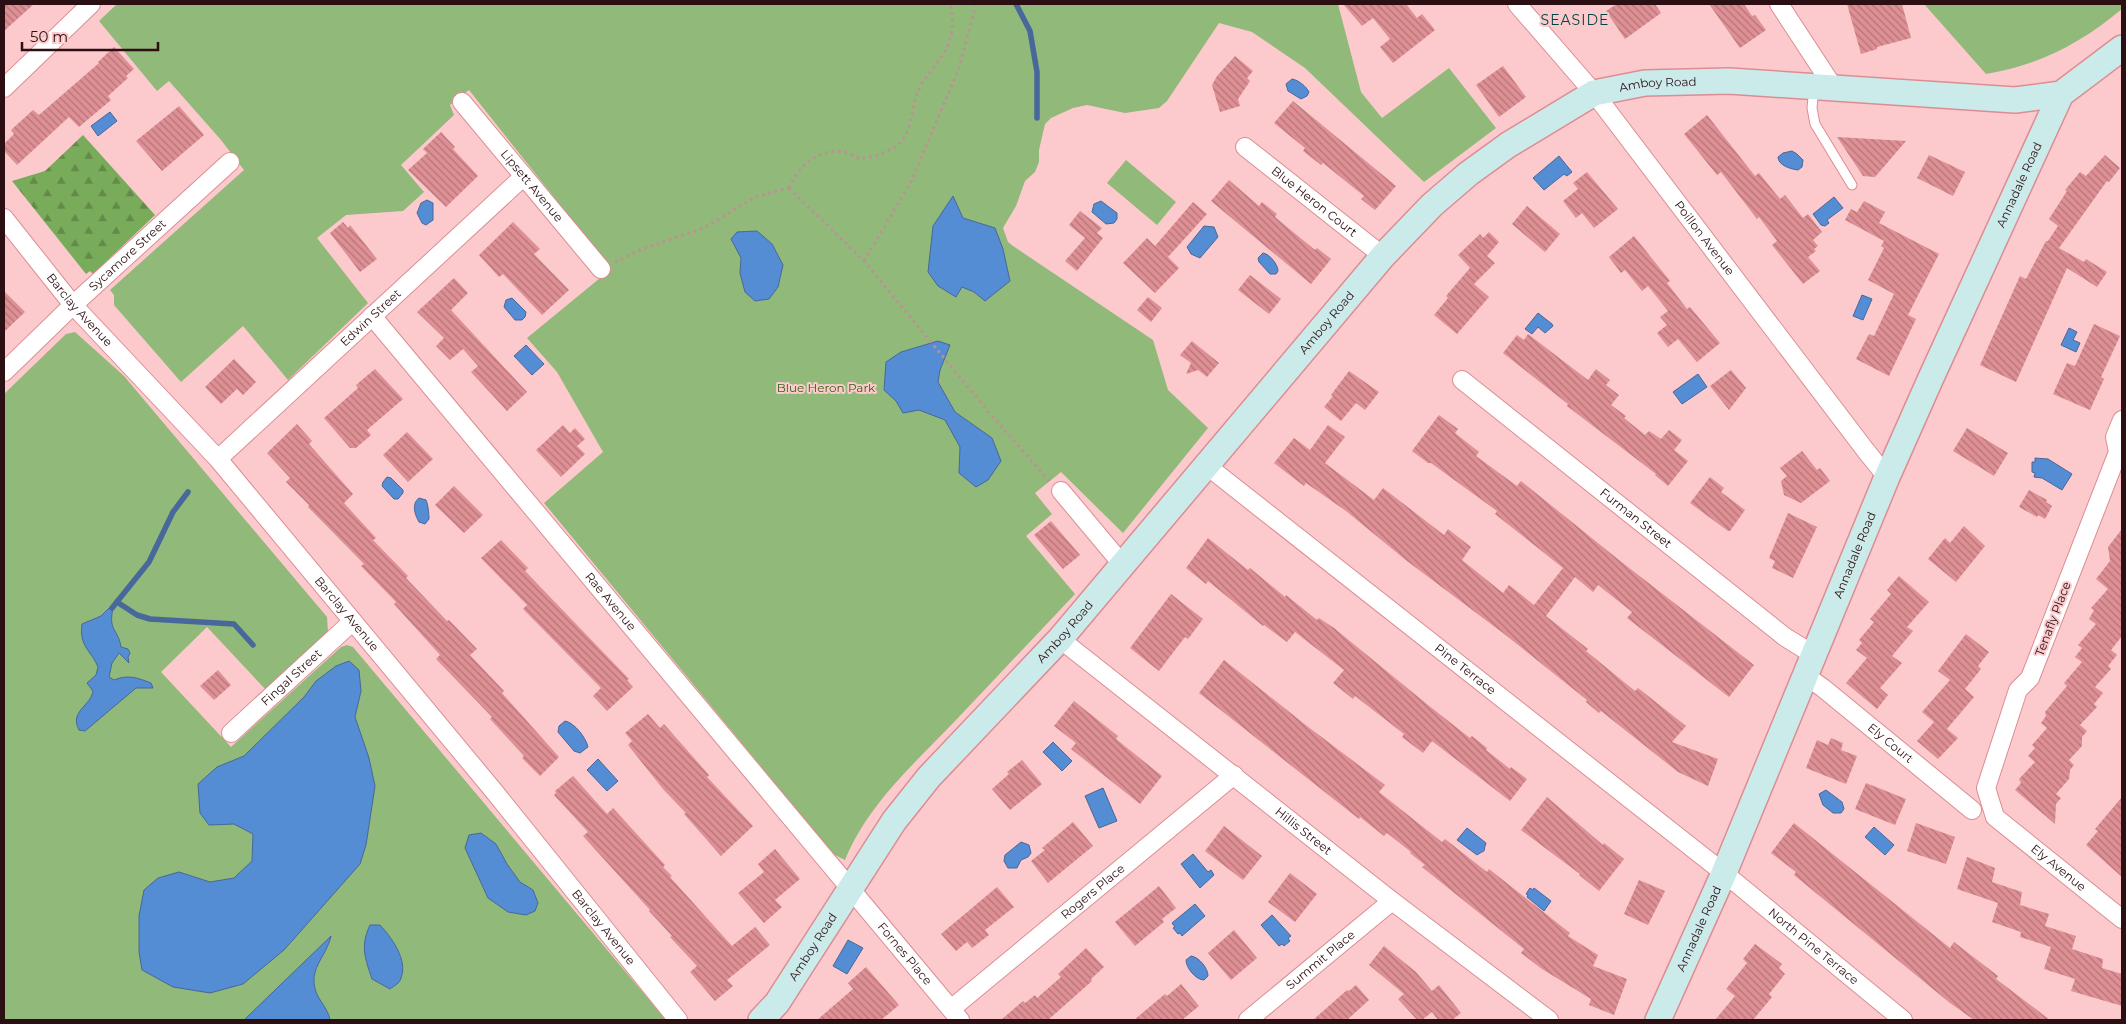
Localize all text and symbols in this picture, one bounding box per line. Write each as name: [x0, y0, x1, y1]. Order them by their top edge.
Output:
district label: SEASIDE: [1541, 11, 1609, 29]
scale bar: [22, 20, 159, 52]
text: 50 m: [30, 27, 68, 46]
street label: Amboy Road: [1618, 74, 1697, 95]
street label: Annadale Road: [1993, 140, 2045, 230]
street label: Lipsett Avenue: [498, 146, 567, 225]
street label: Blue Heron Court: [1269, 163, 1360, 240]
street label: Poillon Avenue: [1672, 198, 1738, 278]
street label: Sycamore Street: [86, 216, 169, 294]
street label: Barclay Avenue: [44, 270, 116, 349]
street label: Edwin Street: [337, 286, 404, 349]
street label: Amboy Road: [1296, 288, 1357, 357]
park label: Blue Heron Park: [777, 380, 876, 395]
street label: Furman Street: [1597, 485, 1675, 551]
street label: Annadale Road: [1830, 509, 1879, 600]
street label: Rae Avenue: [582, 569, 640, 633]
street label: Barclay Avenue: [312, 573, 382, 654]
street label: Tenafly Place: [2031, 580, 2074, 658]
street label: Amboy Road: [1033, 597, 1096, 666]
street label: Pine Terrace: [1432, 640, 1499, 698]
street label: Fingal Street: [258, 646, 325, 709]
street label: Ely Court: [1865, 720, 1917, 766]
street label: Hillis Street: [1272, 804, 1335, 858]
street label: Ely Avenue: [2028, 841, 2089, 894]
street label: Rogers Place: [1058, 861, 1127, 922]
street label: Annadale Road: [1673, 883, 1724, 974]
street label: Barclay Avenue: [569, 886, 639, 968]
street label: North Pine Terrace: [1765, 905, 1862, 987]
street label: Amboy Road: [785, 910, 840, 983]
street label: Fornes Place: [875, 919, 935, 988]
street label: Summit Place: [1283, 927, 1358, 993]

